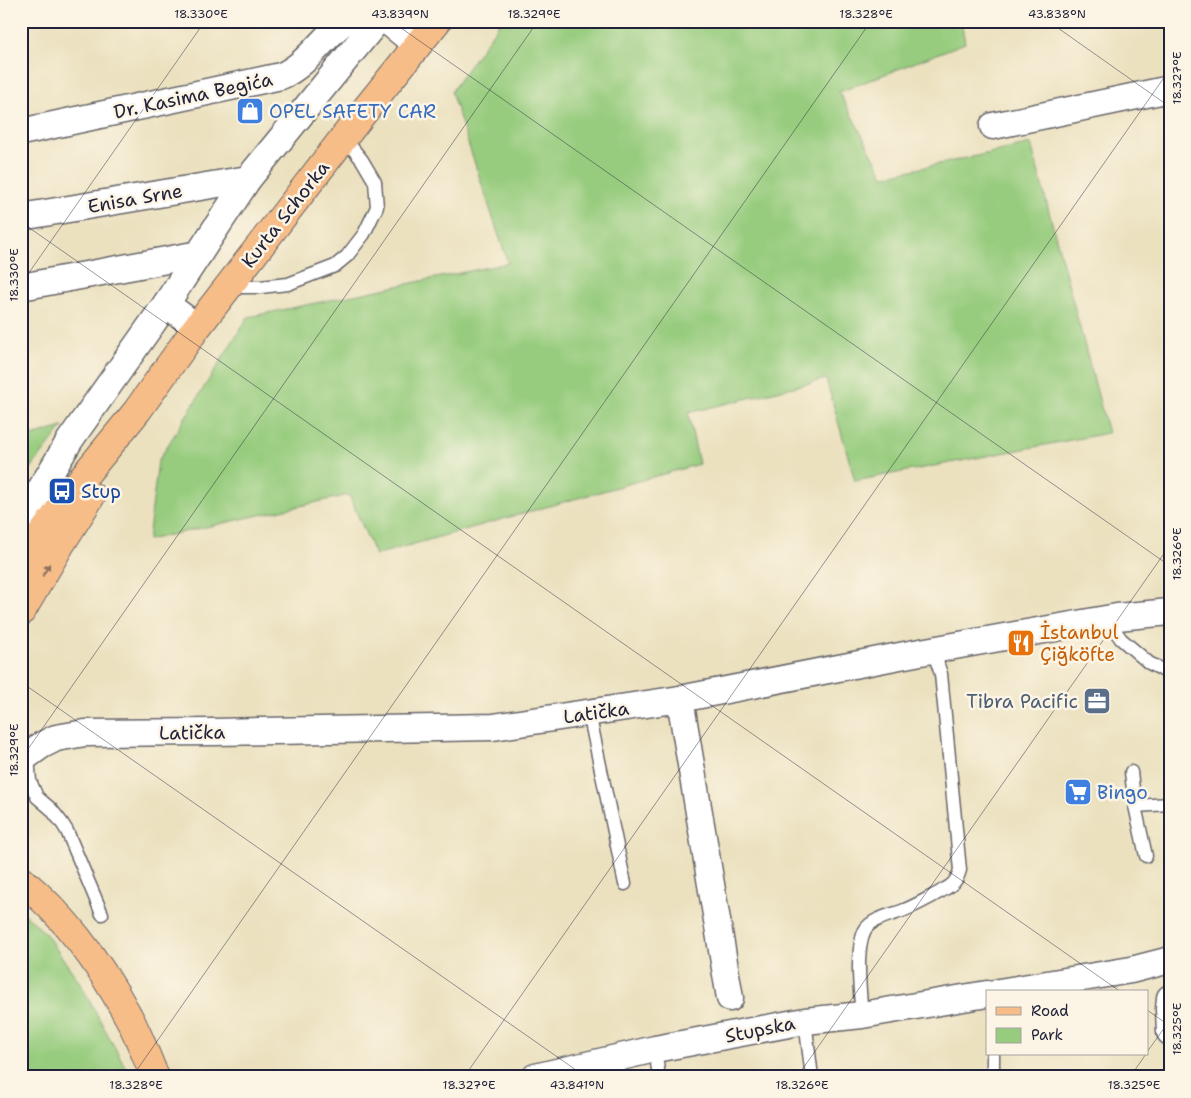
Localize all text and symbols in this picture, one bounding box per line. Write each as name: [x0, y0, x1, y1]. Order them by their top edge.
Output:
text: 18.330°E: [174, 6, 228, 22]
text: 43.839°N: [371, 6, 429, 22]
text: 18.329°E: [507, 6, 561, 22]
text: 18.328°E: [839, 6, 893, 22]
text: 43.838°N: [1028, 6, 1086, 22]
text: 18.327°E: [1169, 52, 1185, 104]
street label: Dr. Kasima Begića: [111, 66, 275, 125]
shop icon: OPEL SAFETY CAR: [235, 96, 265, 126]
place label: OPEL SAFETY CAR: [269, 99, 436, 124]
street label: Kurta Schorka: [236, 155, 335, 273]
street label: Enisa Srne: [86, 178, 184, 219]
text: 18.330°E: [6, 248, 22, 302]
bus stop icon: Stup: [47, 476, 77, 506]
place label: Stup: [81, 479, 121, 504]
text: 18.326°E: [1169, 527, 1185, 581]
one-way arrow: [41, 563, 50, 577]
place label: İstanbul Çiğköfte: [1040, 620, 1119, 667]
restaurant icon: İstanbul Çiğköfte: [1006, 628, 1036, 658]
office icon: Tibra Pacific: [1082, 686, 1112, 716]
place label: Tibra Pacific: [966, 689, 1078, 714]
street label: Latička: [562, 695, 631, 729]
street label: Latička: [159, 719, 225, 746]
text: 18.329°E: [6, 723, 22, 777]
supermarket icon: Bingo: [1063, 777, 1093, 807]
place label: Bingo: [1097, 780, 1148, 805]
legend: [986, 990, 1148, 1056]
text: Road: [1031, 1001, 1069, 1021]
text: 18.325°E: [1169, 1003, 1185, 1055]
street label: Stupska: [723, 1010, 798, 1049]
text: Park: [1031, 1025, 1063, 1045]
text: 18.328°E: [109, 1077, 163, 1093]
text: 18.327°E: [443, 1077, 495, 1093]
text: 43.841°N: [550, 1077, 604, 1093]
text: 18.326°E: [775, 1077, 829, 1093]
text: 18.325°E: [1108, 1077, 1160, 1093]

